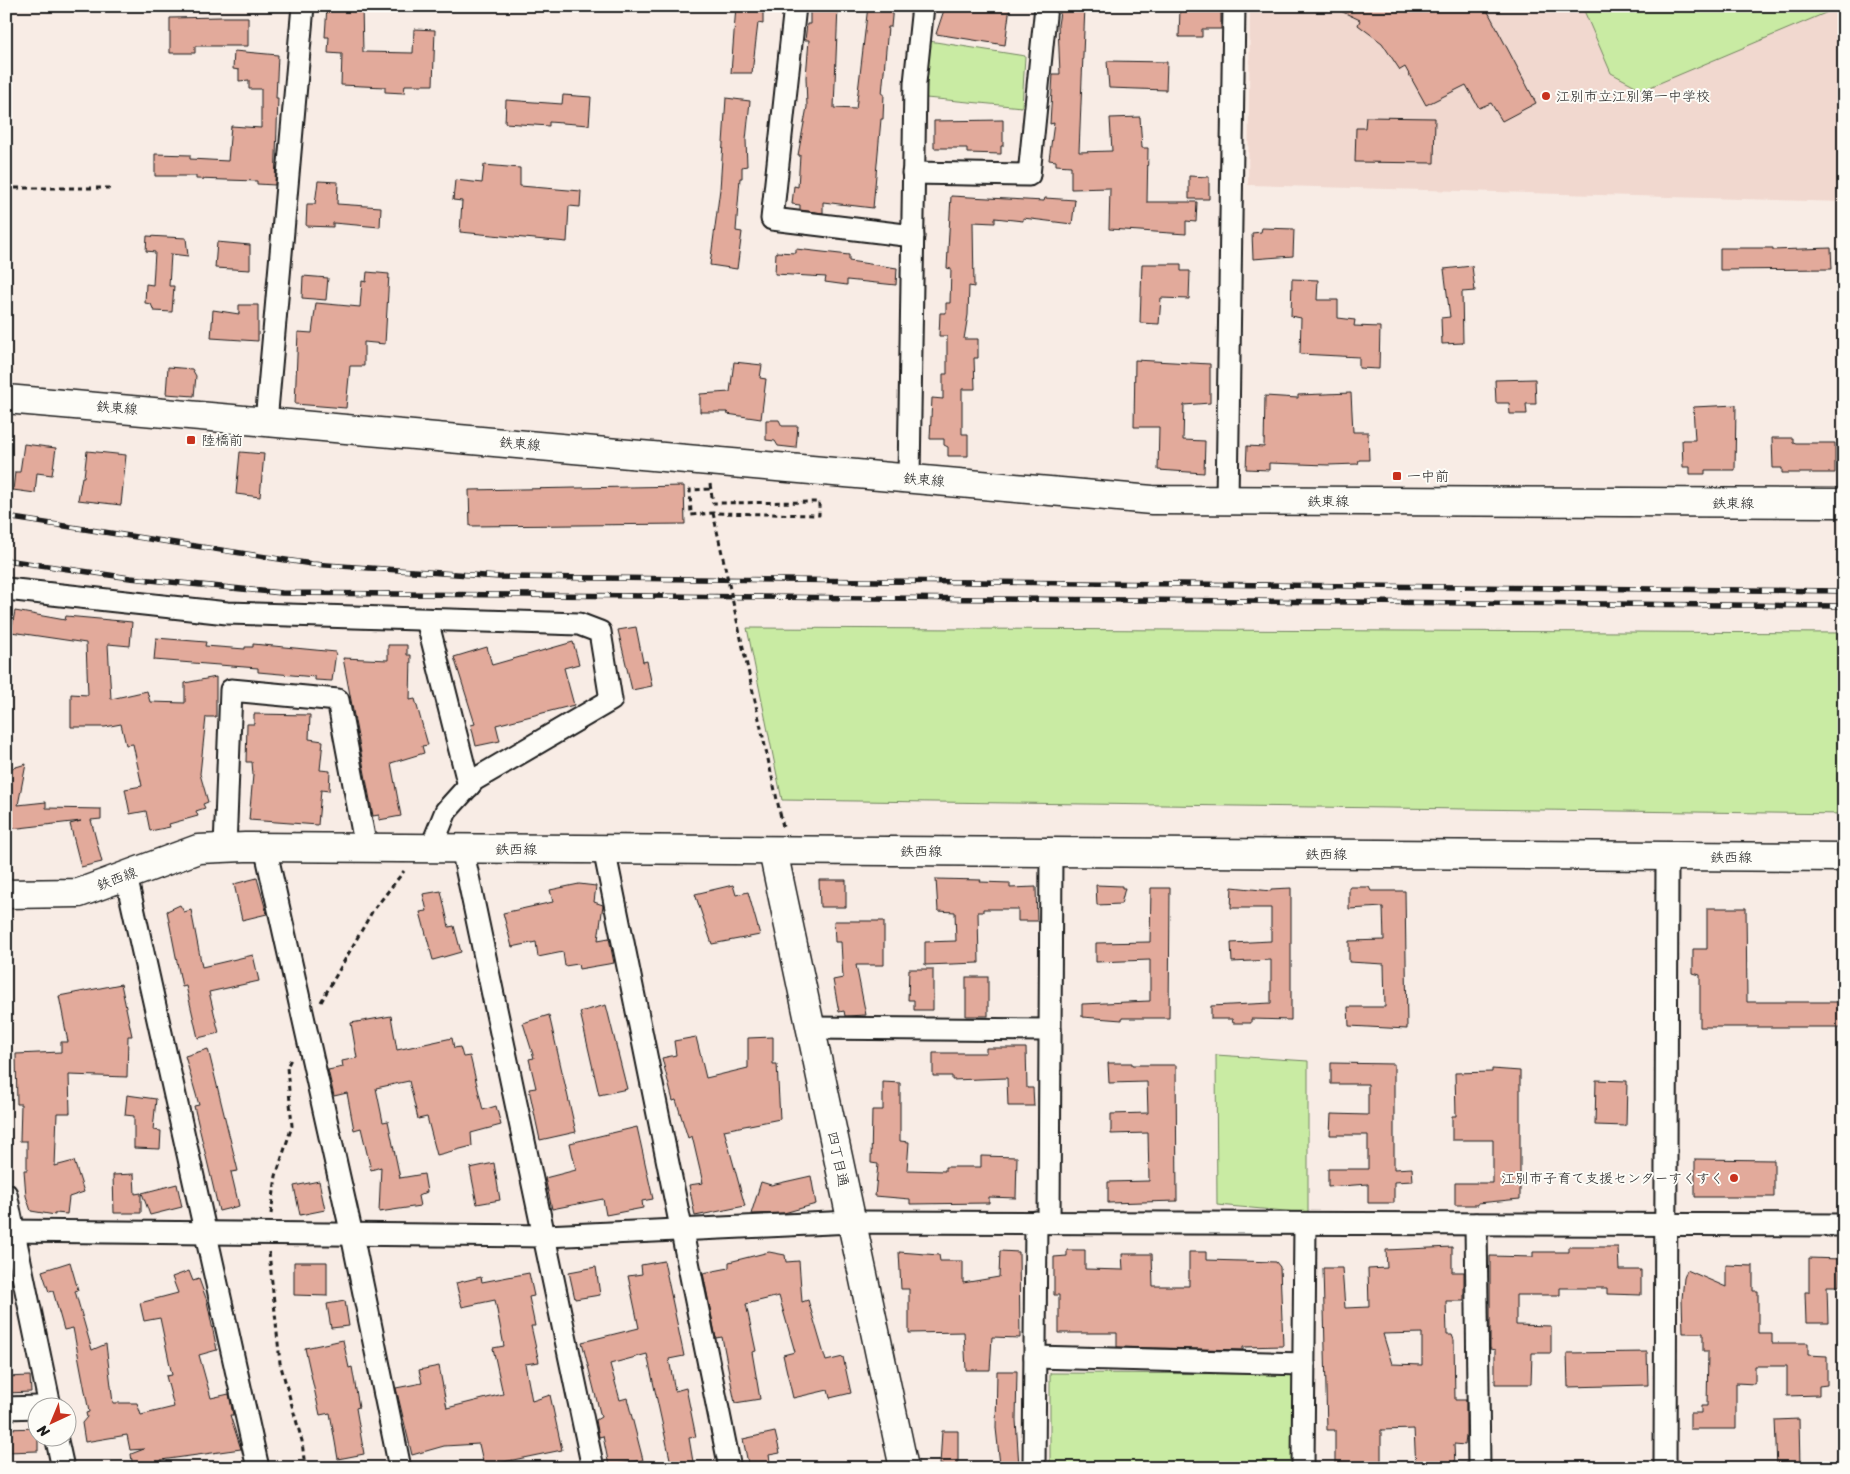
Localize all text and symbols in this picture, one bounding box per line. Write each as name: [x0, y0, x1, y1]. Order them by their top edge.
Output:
place label: 江別市立江別第一中学校: [1556, 84, 1710, 109]
marker: 江別市立江別第一中学校: [1540, 90, 1552, 102]
street label: 鉄東線: [95, 394, 139, 422]
place label: 陸橋前: [201, 428, 243, 453]
street label: 鉄東線: [498, 430, 542, 458]
marker: 陸橋前: [185, 434, 197, 446]
place label: 一中前: [1407, 464, 1449, 489]
street label: 鉄東線: [902, 466, 946, 494]
marker: 一中前: [1391, 470, 1403, 482]
street label: 鉄東線: [1307, 489, 1349, 514]
street label: 鉄東線: [1712, 491, 1754, 516]
street label: 鉄西線: [495, 837, 537, 862]
street label: 鉄西線: [900, 839, 942, 864]
street label: 鉄西線: [1305, 842, 1347, 867]
street label: 鉄西線: [1710, 845, 1752, 870]
street label: 鉄西線: [93, 860, 141, 898]
street label: 四丁目通: [820, 1129, 856, 1189]
place label: 江別市子育て支援センターすくすく: [1501, 1166, 1724, 1191]
marker: 江別市子育て支援センターすくすく: [1728, 1172, 1740, 1184]
north arrow: [28, 1396, 78, 1446]
text: N: [31, 1418, 56, 1444]

